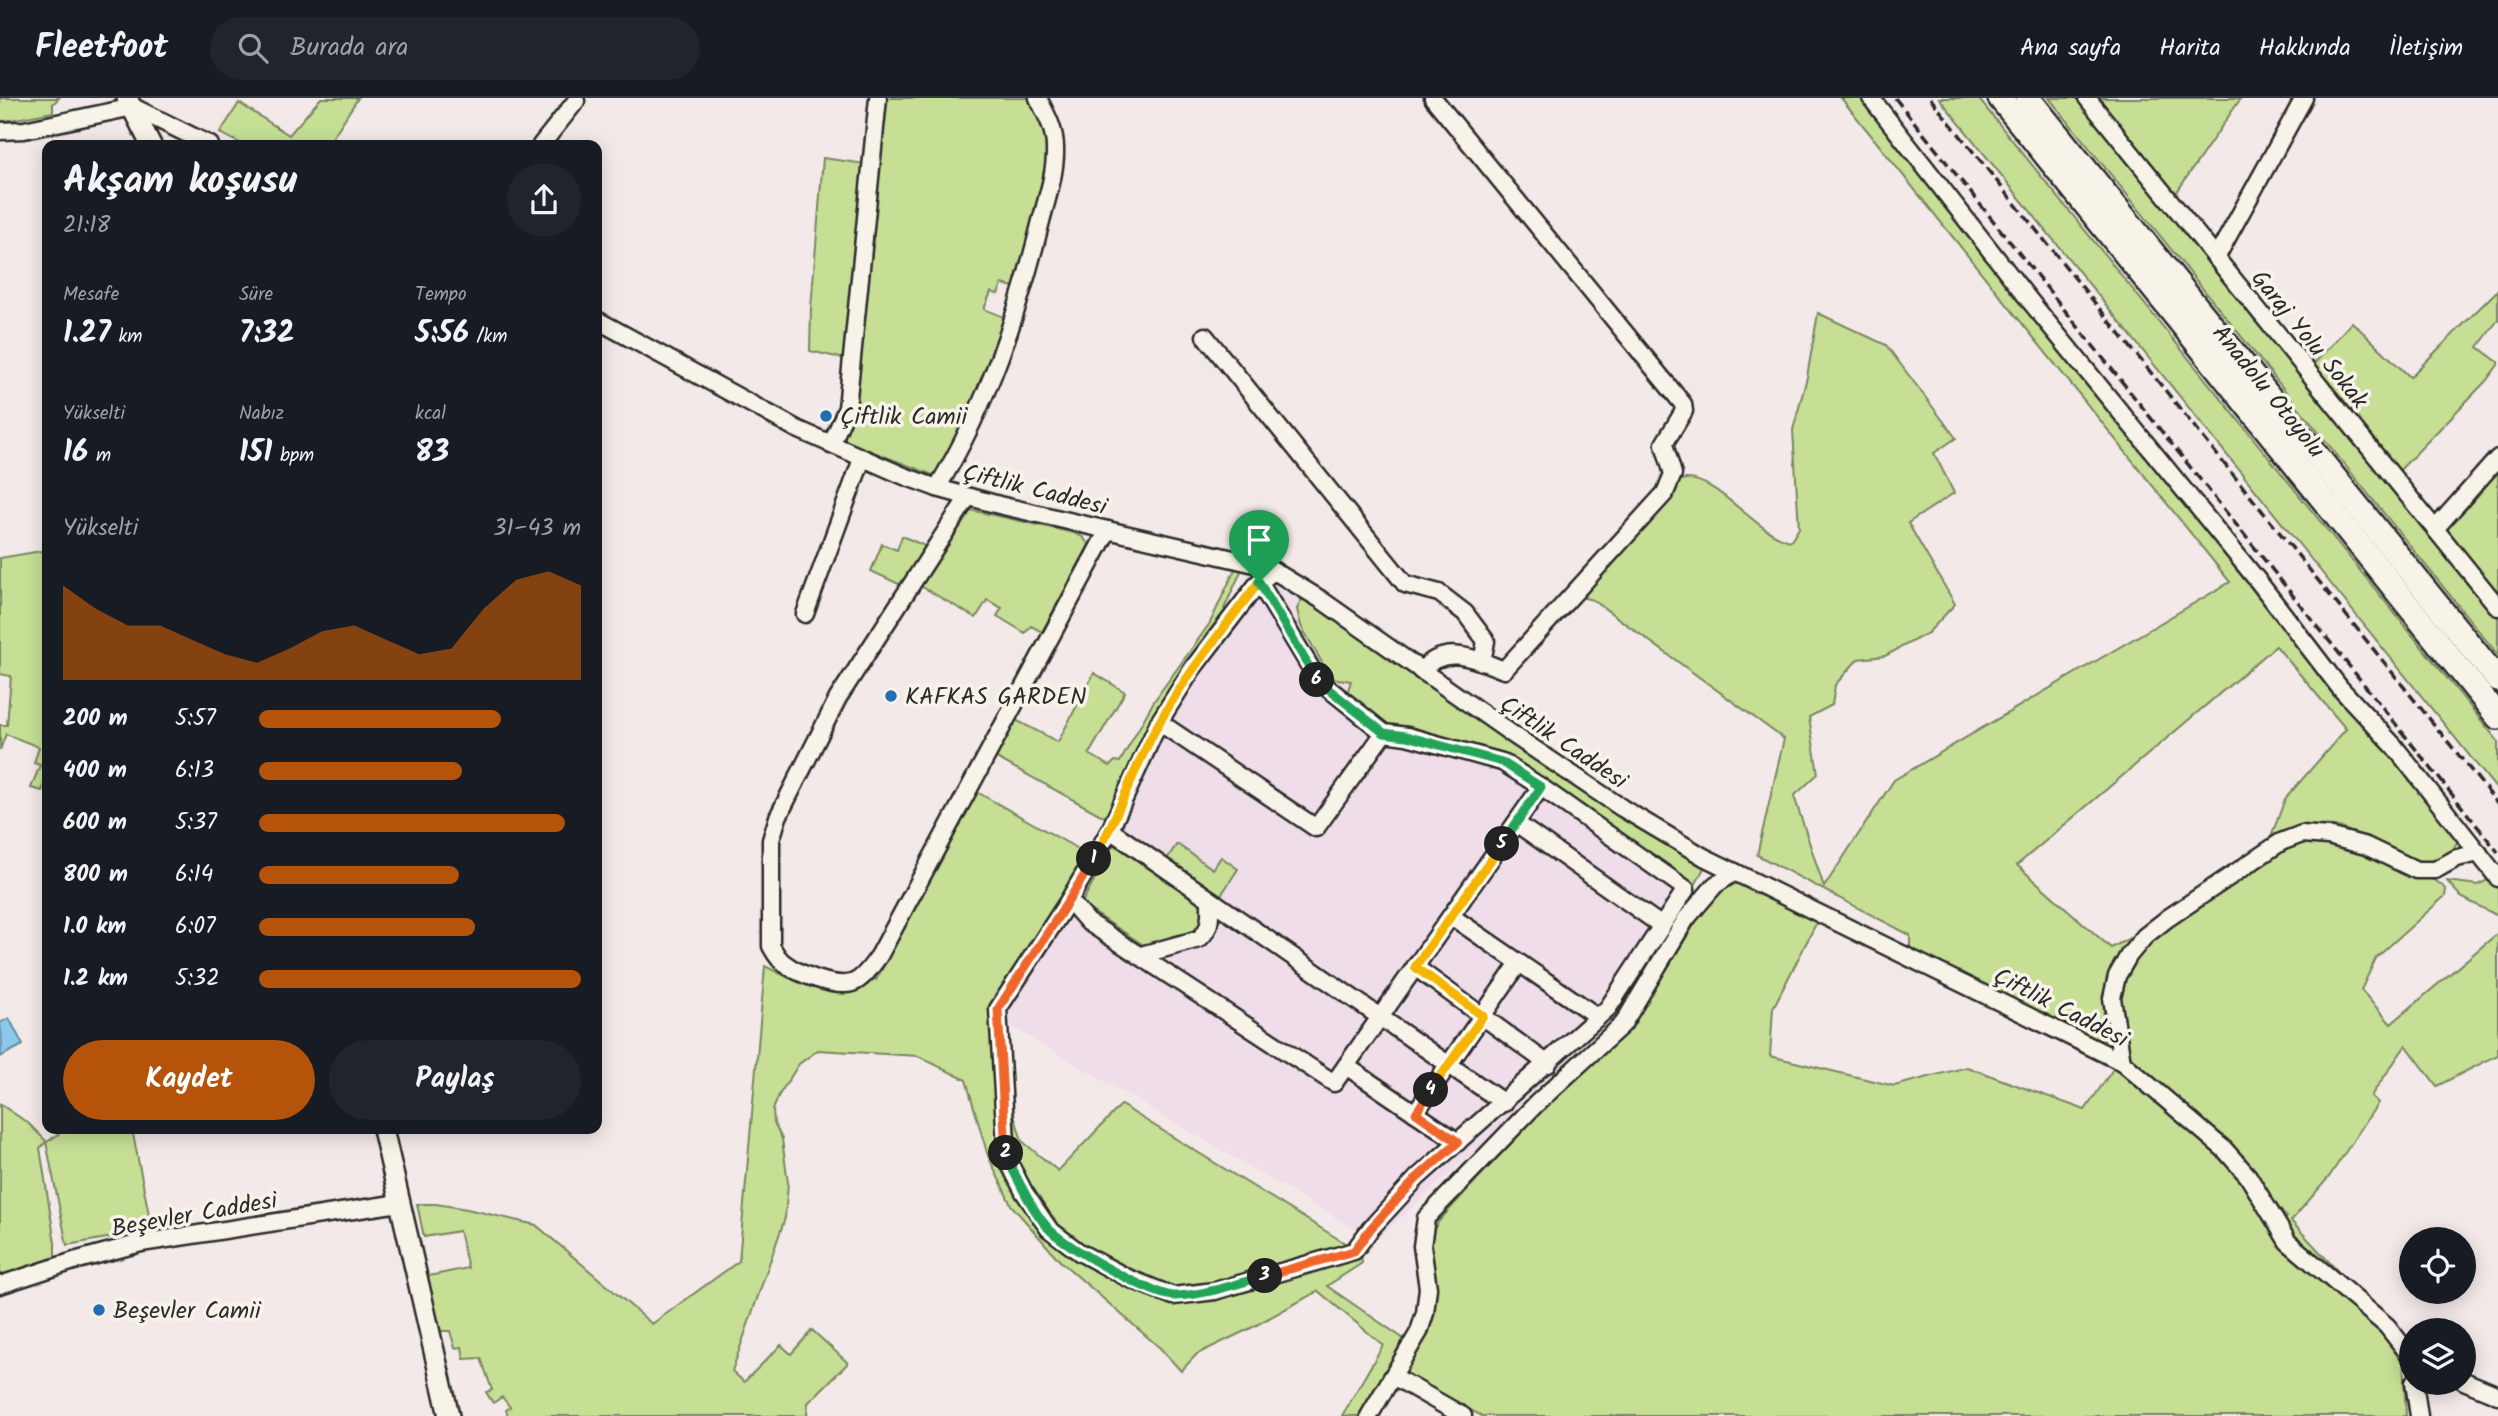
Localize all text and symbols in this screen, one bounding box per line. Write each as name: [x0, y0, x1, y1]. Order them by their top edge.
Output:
search box: [210, 17, 700, 80]
text: Fleetfoot: [35, 22, 168, 75]
text: Burada ara: [290, 27, 409, 69]
icon: search: [234, 29, 272, 67]
text: Ana sayfa: [2020, 29, 2121, 68]
text: Harita: [2159, 29, 2221, 68]
text: Hakkında: [2259, 29, 2351, 68]
text: İletişim: [2389, 29, 2463, 68]
text: Akşam koşusu: [63, 152, 297, 212]
button: share: [507, 163, 581, 237]
text: 21:18: [63, 208, 110, 244]
street label: Garaj Yolu Sokak: [2240, 262, 2378, 419]
text: Mesafe: [63, 280, 119, 310]
text: Süre: [239, 280, 273, 310]
text: Tempo: [415, 280, 467, 310]
text: 1.27: [63, 310, 111, 358]
text: 7:32: [239, 310, 294, 358]
text: 5:56: [415, 310, 469, 358]
street label: Anadolu Otoyolu: [2201, 316, 2335, 468]
text: km: [111, 322, 142, 352]
text: /km: [469, 322, 507, 352]
place label: Çiftlik Camii: [840, 398, 968, 437]
text: Yükselti: [63, 399, 125, 429]
text: Nabız: [239, 399, 284, 429]
text: kcal: [415, 399, 446, 429]
marker: Çiftlik Camii: [818, 408, 834, 424]
text: 16: [63, 429, 88, 477]
text: 151: [239, 429, 272, 477]
text: 83: [415, 429, 449, 477]
text: m: [88, 441, 111, 471]
text: bpm: [272, 441, 314, 471]
street label: Çiftlik Caddesi: [958, 454, 1112, 528]
pin: [1229, 510, 1289, 582]
text: Yükselti: [63, 511, 138, 547]
text: 31–43 m: [493, 511, 581, 547]
icon: arrive: [1240, 521, 1278, 559]
pin: 6: [1300, 662, 1334, 698]
text: 6: [1311, 664, 1322, 694]
place label: KAFKAS GARDEN: [905, 678, 1087, 717]
street label: Çiftlik Caddesi: [1491, 686, 1636, 801]
marker: KAFKAS GARDEN: [883, 688, 899, 704]
text: 200 m: [63, 701, 128, 737]
text: 5:57: [175, 701, 216, 737]
text: 400 m: [63, 753, 127, 789]
text: 6:13: [175, 753, 214, 789]
text: 600 m: [63, 805, 127, 841]
text: 5:37: [175, 805, 217, 841]
pin: 5: [1484, 826, 1520, 862]
text: 5: [1497, 828, 1506, 858]
pin: 1: [1076, 842, 1112, 876]
text: 1: [1091, 843, 1096, 873]
text: 800 m: [63, 857, 128, 893]
text: 6:14: [175, 857, 213, 893]
text: 1.0 km: [63, 909, 126, 945]
text: 6:07: [175, 909, 216, 945]
street label: Çiftlik Caddesi: [1986, 958, 2136, 1060]
text: 1.2 km: [63, 961, 128, 997]
text: 5:32: [175, 961, 220, 997]
button: Kaydet: [63, 1040, 315, 1120]
button: Paylaş: [329, 1040, 581, 1120]
pin: 4: [1414, 1072, 1448, 1108]
text: 4: [1425, 1074, 1436, 1104]
pin: 2: [988, 1136, 1024, 1170]
text: 2: [1000, 1137, 1011, 1167]
street label: Beşevler Caddesi: [108, 1181, 282, 1249]
map controls: [2399, 1227, 2476, 1395]
button: locate: [2399, 1227, 2476, 1304]
pin: 3: [1248, 1258, 1282, 1294]
text: 3: [1259, 1260, 1270, 1290]
place label: Beşevler Camii: [113, 1292, 262, 1331]
marker: Beşevler Camii: [91, 1302, 107, 1318]
button: layers: [2399, 1318, 2476, 1395]

